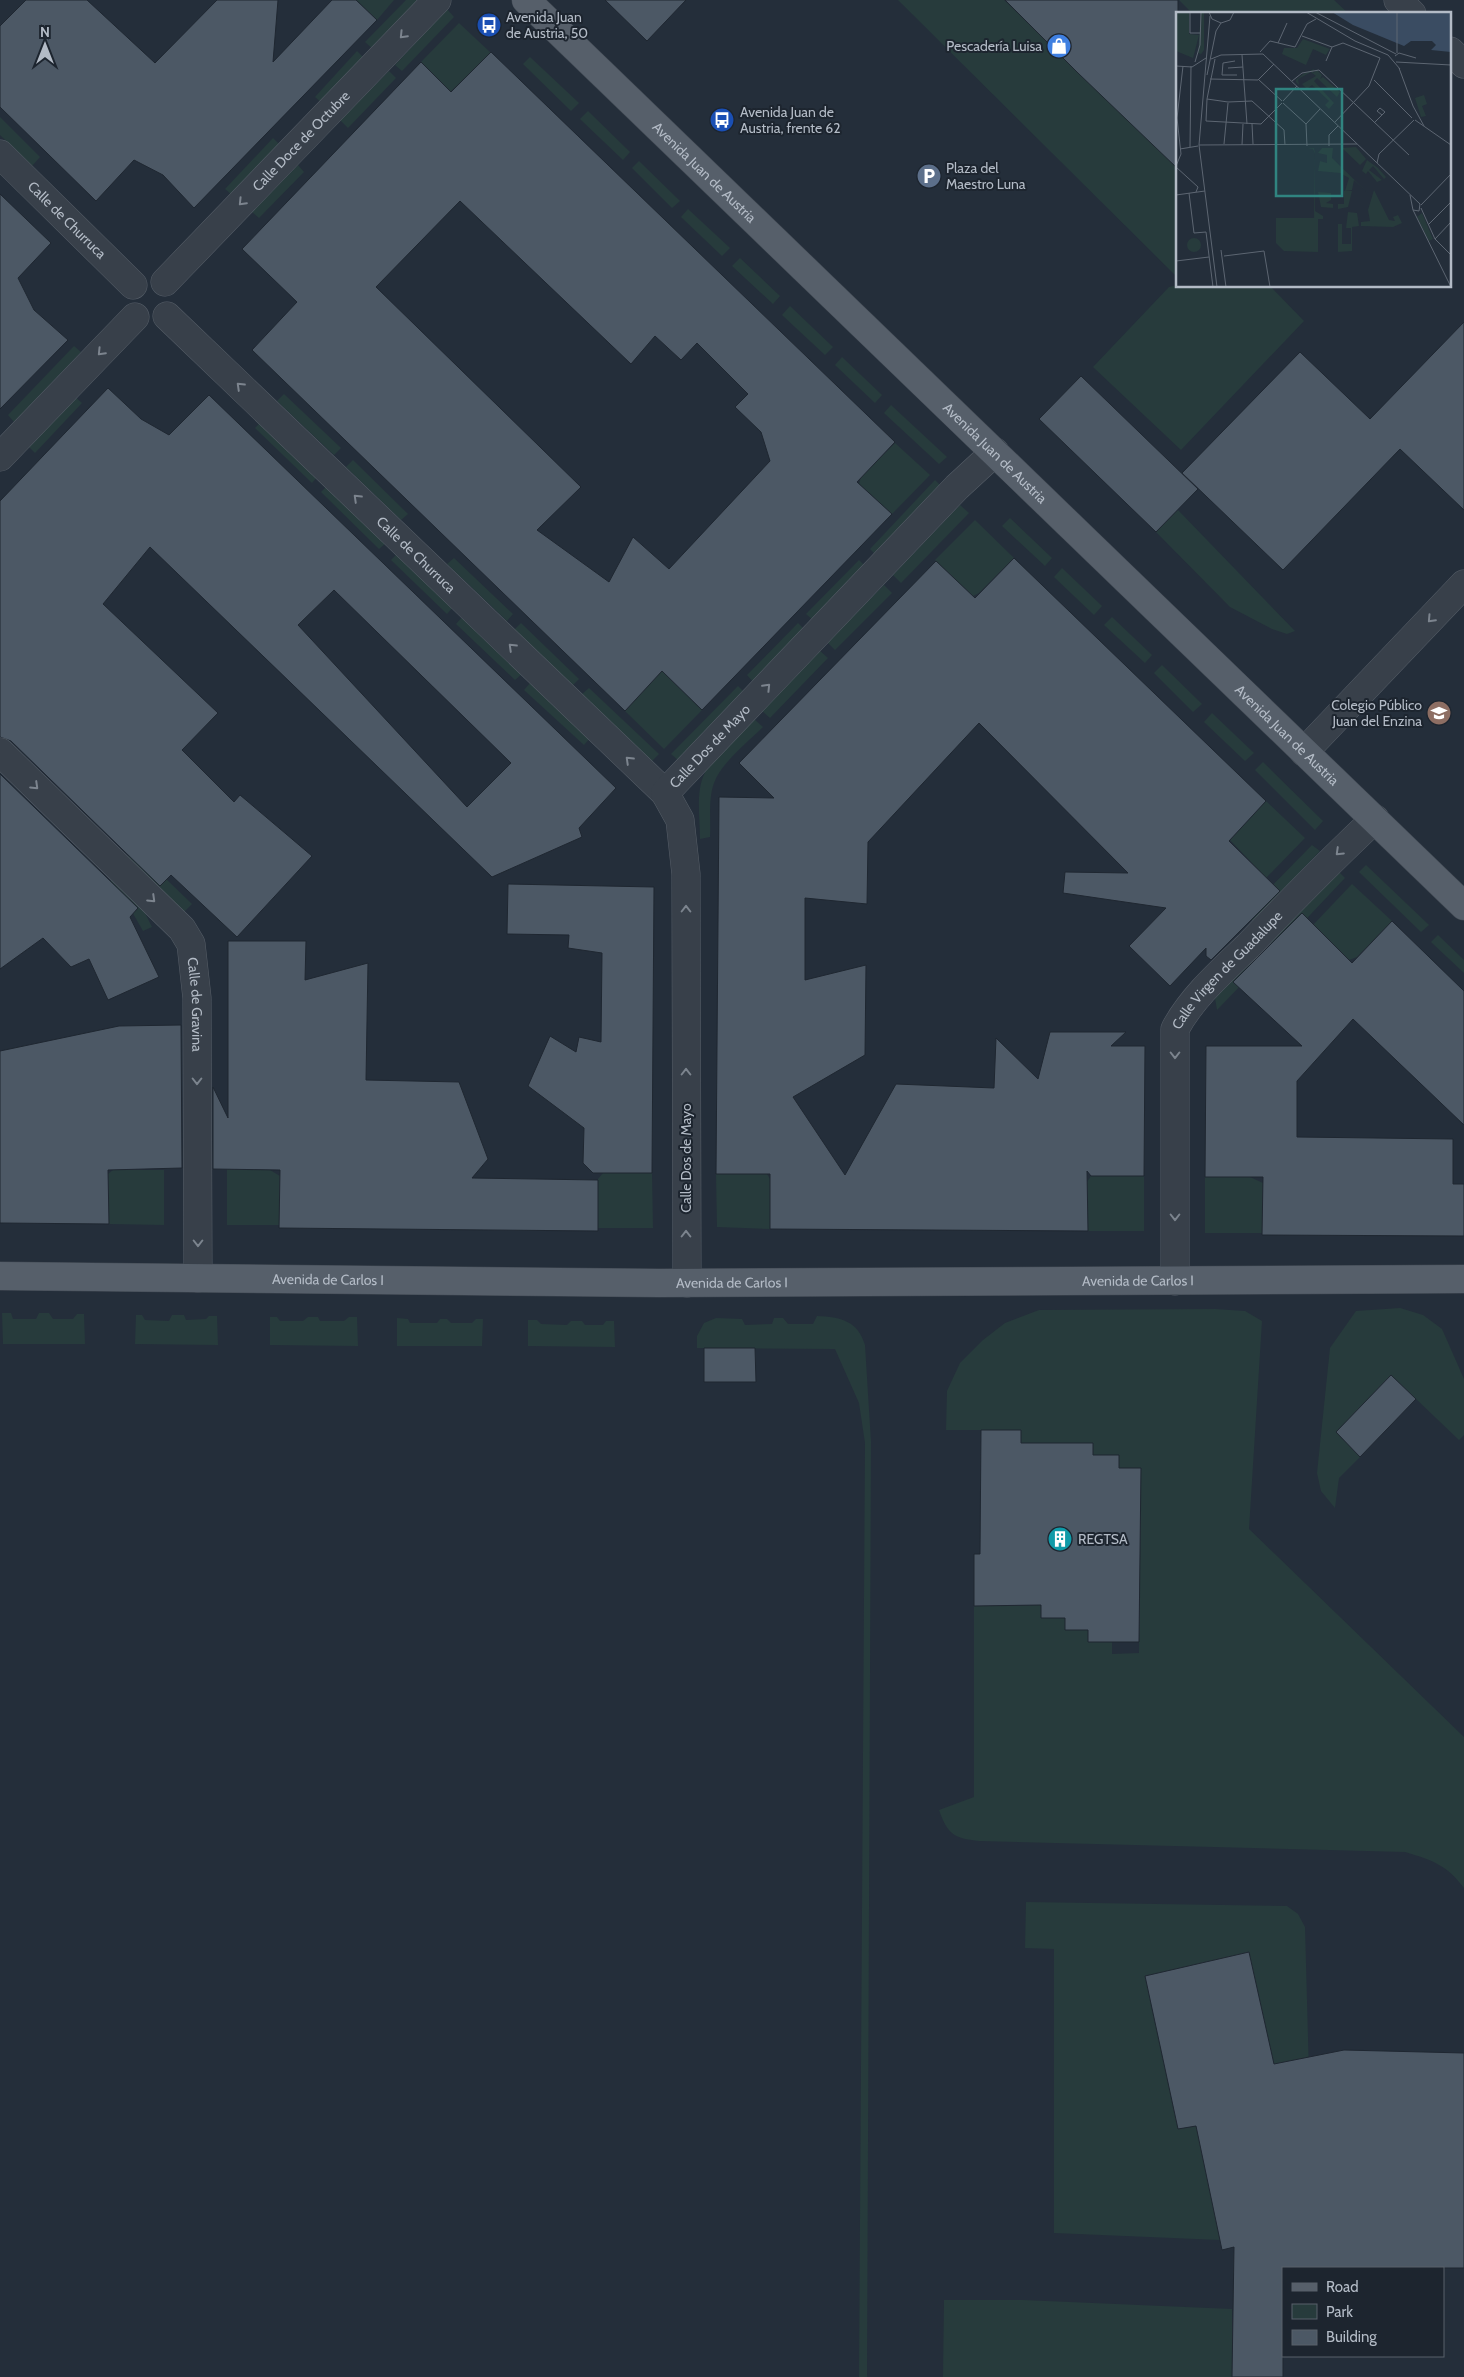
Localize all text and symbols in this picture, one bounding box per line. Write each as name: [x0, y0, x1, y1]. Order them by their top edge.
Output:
place label: Avenida Juan de Austria, 50: [506, 8, 588, 42]
bus stop icon: Avenida Juan de Austria, 50: [476, 12, 502, 38]
inset map: [1176, 12, 1452, 288]
north arrow: [20, 20, 70, 70]
text: N: [40, 23, 50, 41]
one-way arrow: [400, 29, 409, 38]
shop icon: Pescadería Luisa: [1046, 33, 1072, 59]
place label: Pescadería Luisa: [946, 37, 1042, 55]
street label: Calle Doce de Octubre: [248, 87, 354, 195]
place label: Avenida Juan de Austria, frente 62: [740, 103, 841, 137]
bus stop icon: Avenida Juan de Austria, frente 62: [709, 107, 735, 133]
street label: Avenida Juan de Austria: [649, 118, 760, 227]
place label: Plaza del Maestro Luna: [946, 159, 1026, 193]
parking icon: Plaza del Maestro Luna: [916, 163, 942, 189]
street label: Calle de Churruca: [24, 177, 110, 263]
one-way arrow: [239, 196, 248, 205]
one-way arrow: [98, 346, 107, 355]
one-way arrow: [236, 383, 245, 392]
street label: Avenida Juan de Austria: [939, 399, 1051, 507]
one-way arrow: [354, 495, 363, 504]
street label: Calle de Churruca: [373, 512, 460, 597]
one-way arrow: [1428, 614, 1437, 623]
one-way arrow: [509, 644, 518, 653]
street label: Avenida Juan de Austria: [1231, 681, 1343, 789]
one-way arrow: [761, 683, 770, 692]
place label: Colegio Público Juan del Enzina: [1331, 696, 1422, 730]
street label: Calle Dos de Mayo: [665, 700, 754, 792]
school or university icon: Colegio Público Juan del Enzina: [1426, 700, 1452, 726]
one-way arrow: [626, 757, 635, 766]
one-way arrow: [29, 780, 38, 789]
one-way arrow: [1336, 846, 1345, 855]
one-way arrow: [146, 893, 155, 902]
one-way arrow: [681, 905, 691, 912]
street label: Calle Virgen de Guadalupe: [1168, 907, 1286, 1032]
street label: Calle de Gravina: [184, 956, 206, 1052]
one-way arrow: [1170, 1052, 1180, 1059]
one-way arrow: [681, 1067, 691, 1075]
one-way arrow: [192, 1078, 202, 1085]
street label: Calle Dos de Mayo: [677, 1103, 695, 1213]
one-way arrow: [1170, 1214, 1180, 1222]
one-way arrow: [681, 1230, 691, 1238]
one-way arrow: [193, 1240, 203, 1248]
street label: Avenida de Carlos I: [272, 1270, 384, 1289]
street label: Avenida de Carlos I: [1082, 1271, 1194, 1290]
street label: Avenida de Carlos I: [676, 1273, 788, 1292]
building icon: REGTSA: [1047, 1526, 1073, 1552]
place label: REGTSA: [1078, 1530, 1128, 1548]
legend: [1282, 2267, 1444, 2357]
text: Road: [1326, 2278, 1359, 2296]
text: Park: [1326, 2303, 1353, 2321]
text: Building: [1326, 2328, 1377, 2346]

